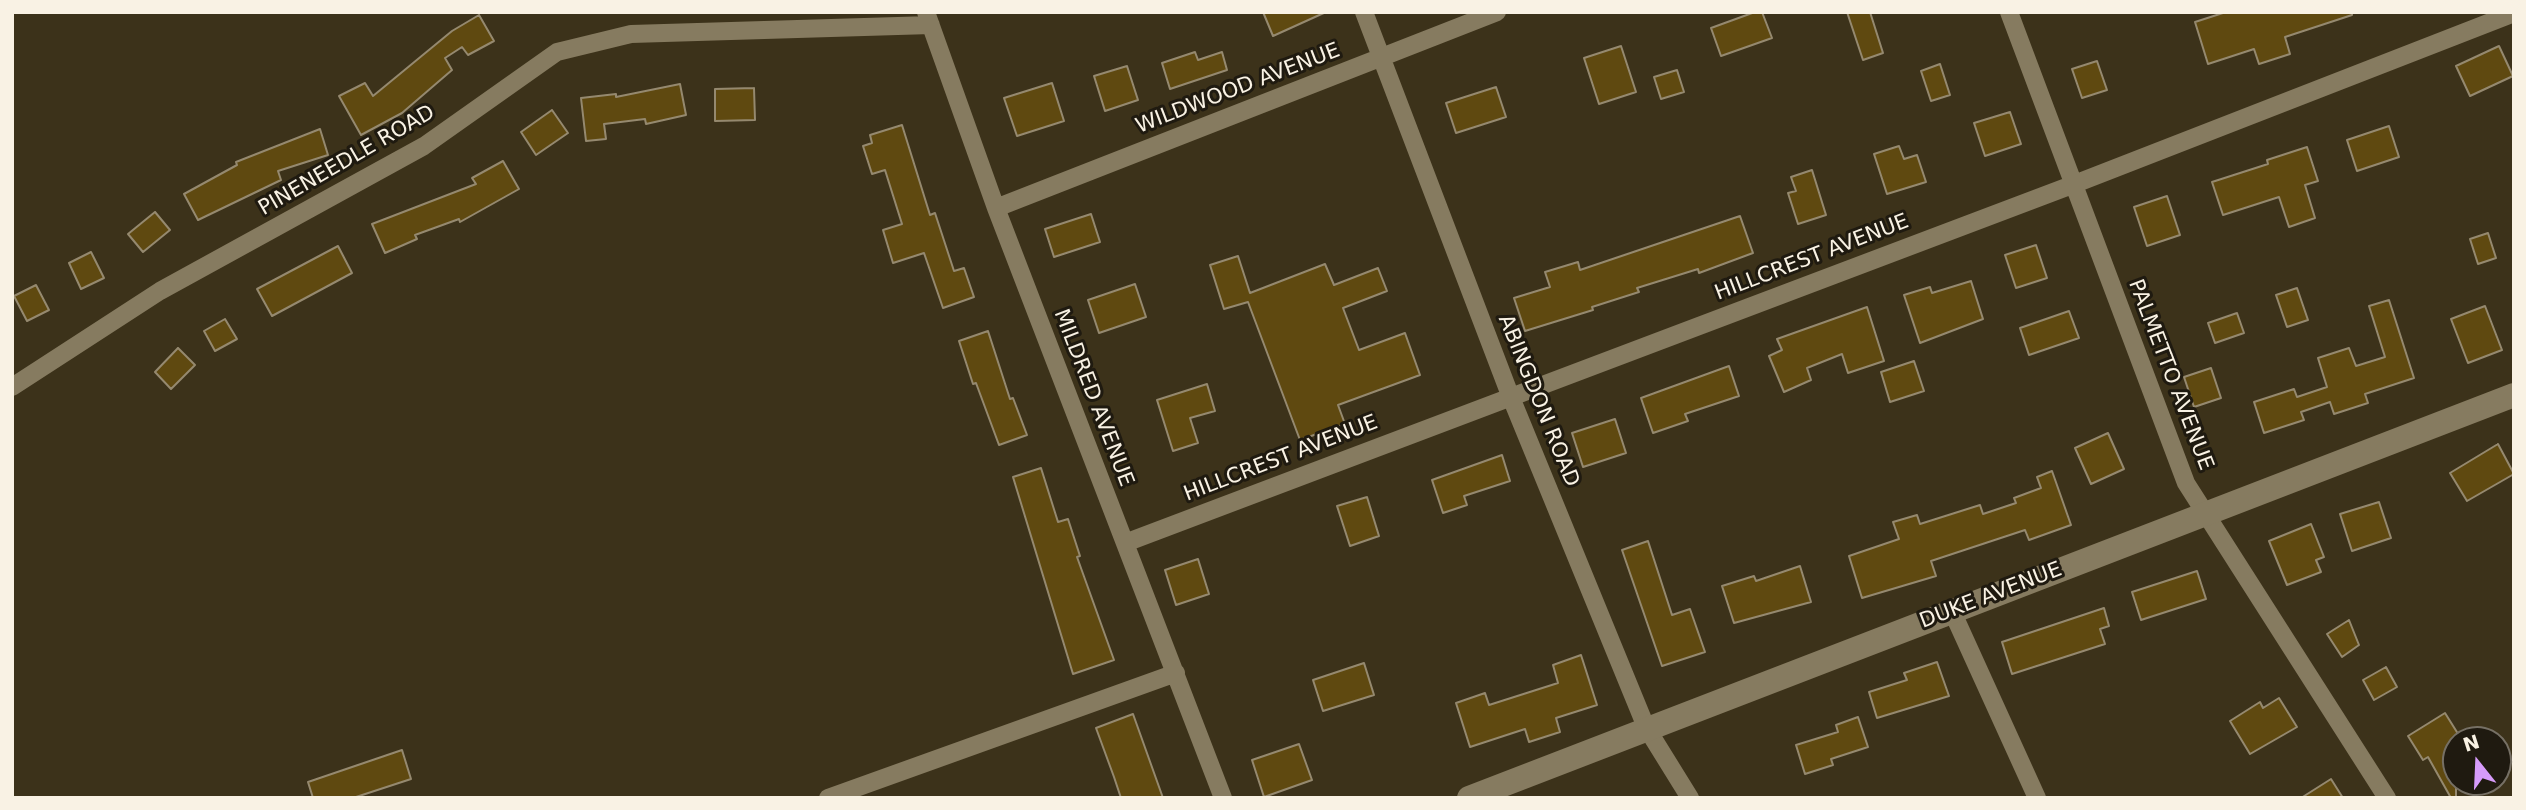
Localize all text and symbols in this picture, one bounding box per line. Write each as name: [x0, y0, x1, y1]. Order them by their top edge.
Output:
street label: WILDWOOD AVENUE: [1132, 38, 1344, 140]
street label: PINENEEDLE ROAD: [254, 100, 440, 222]
street label: HILLCREST AVENUE: [1711, 209, 1913, 307]
street label: PALMETTO AVENUE: [2122, 276, 2218, 474]
street label: MILDRED AVENUE: [1048, 306, 1138, 490]
street label: ABINGDON ROAD: [1492, 311, 1584, 491]
street label: HILLCREST AVENUE: [1180, 410, 1382, 508]
street label: DUKE AVENUE: [1916, 557, 2066, 635]
north arrow: [2442, 726, 2512, 796]
text: N: [2460, 730, 2482, 756]

